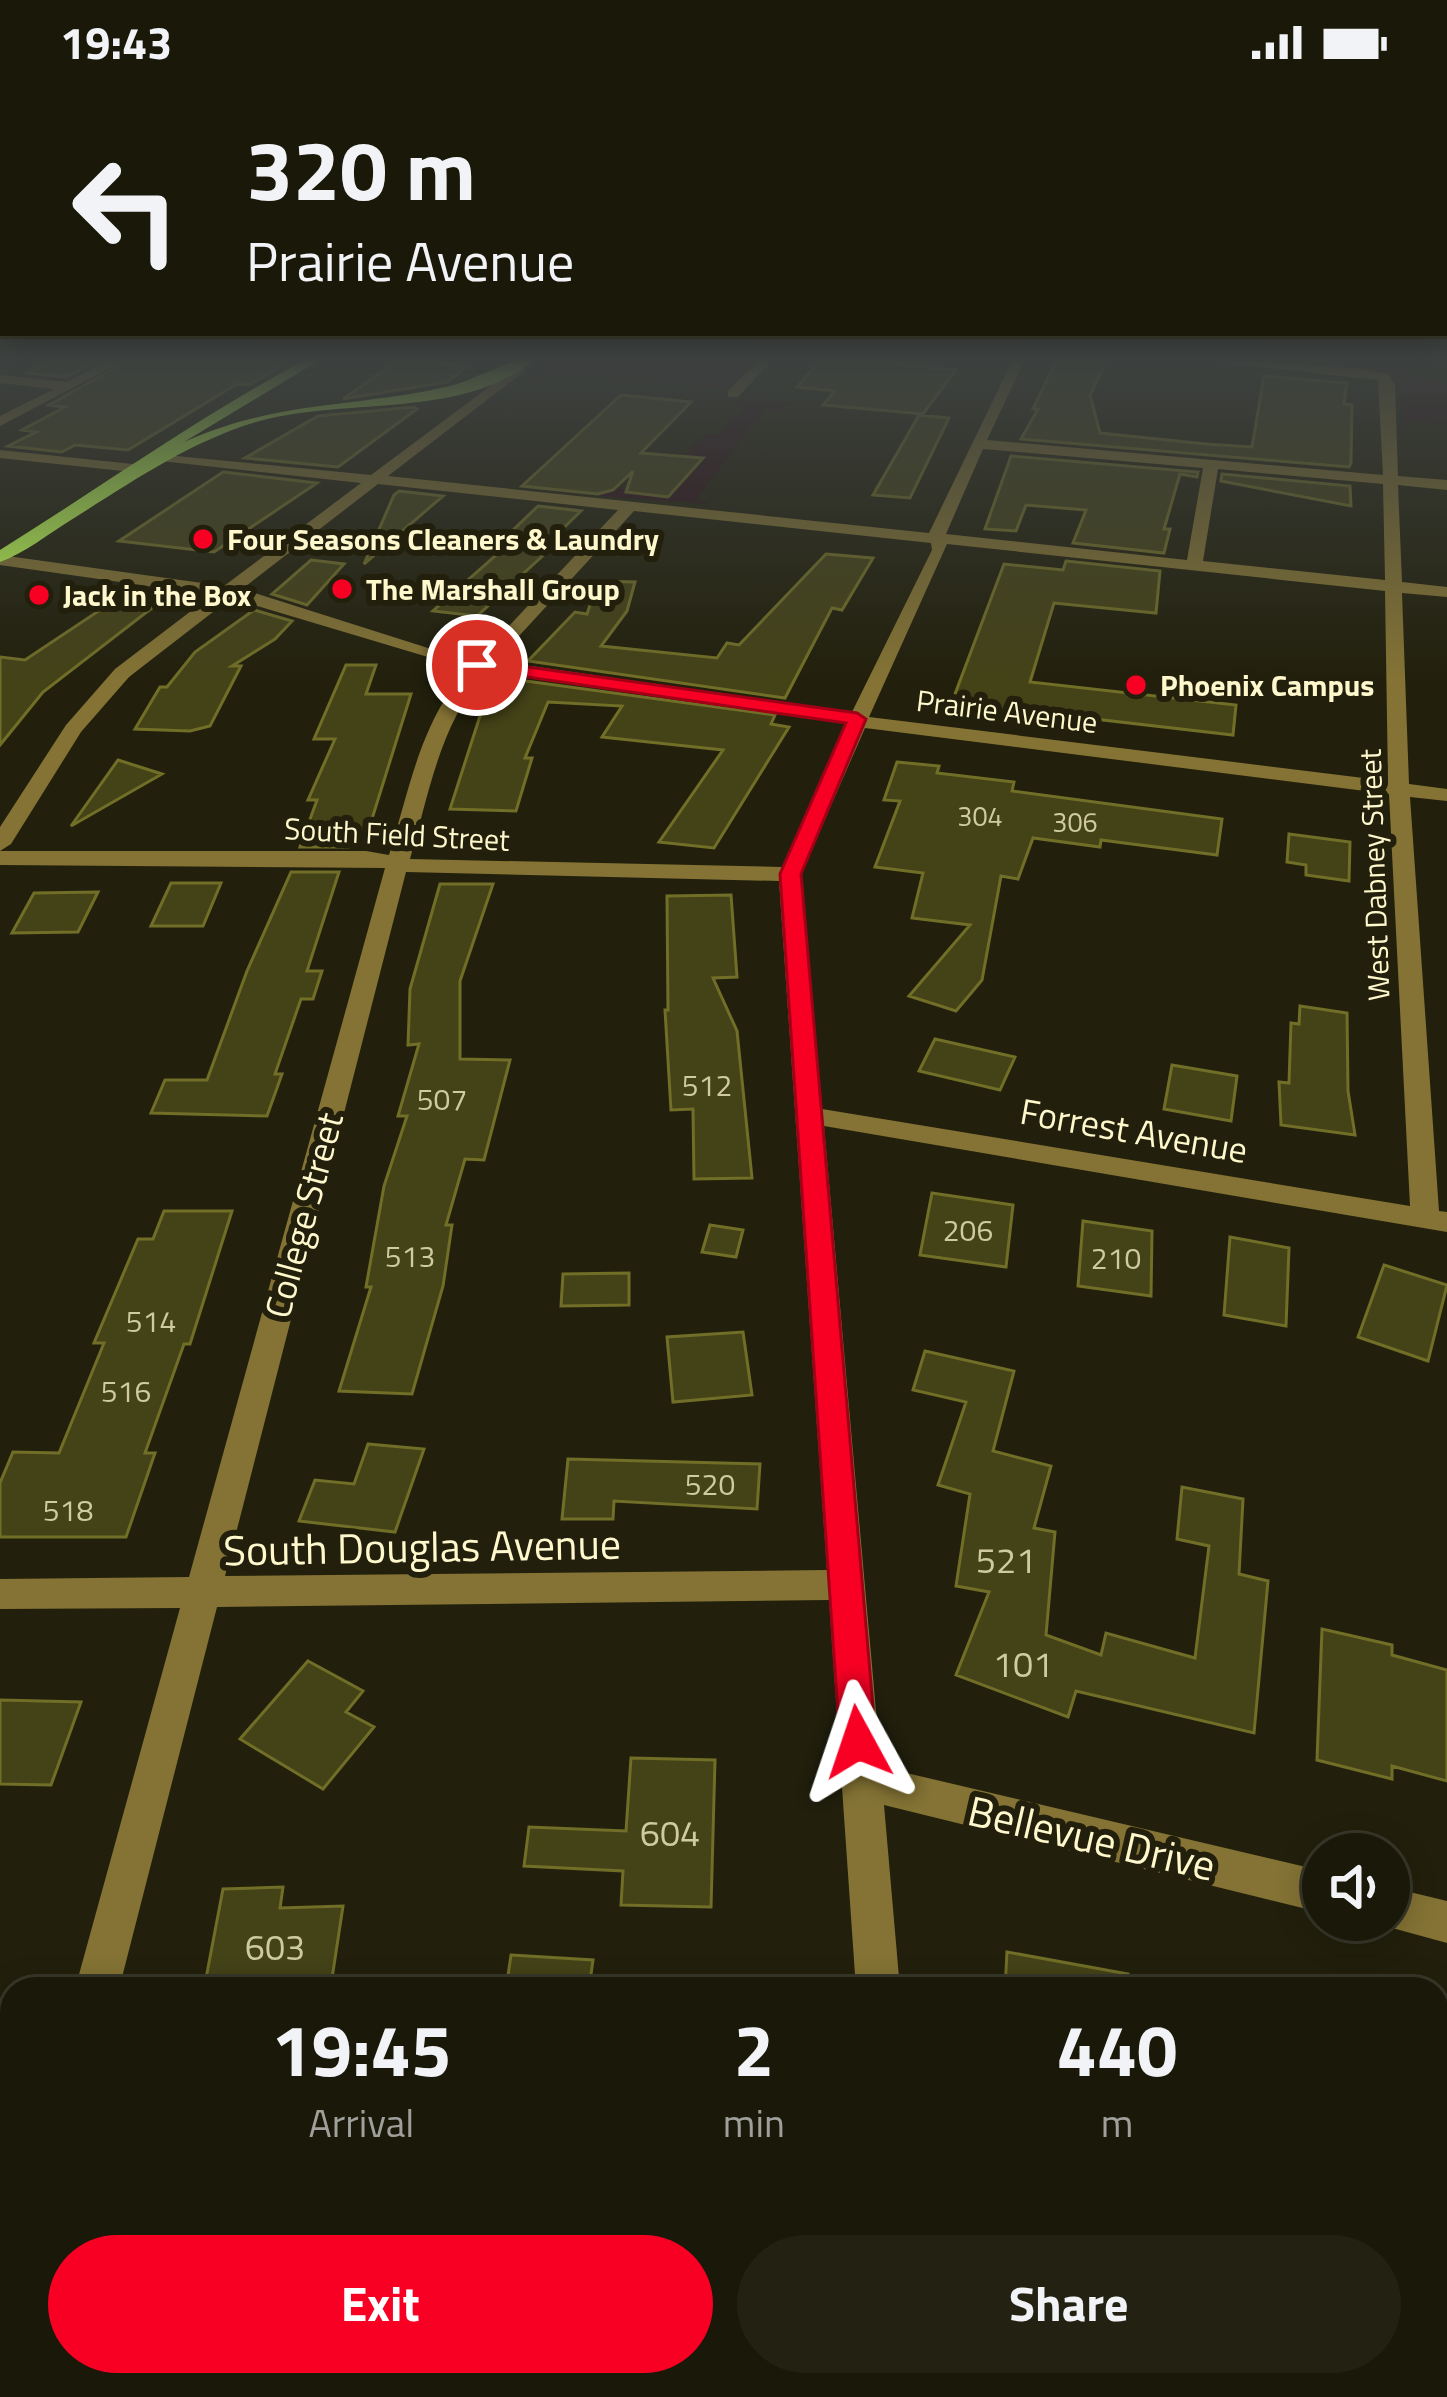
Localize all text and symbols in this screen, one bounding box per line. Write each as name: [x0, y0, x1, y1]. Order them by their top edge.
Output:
text: 19:43: [60, 8, 172, 76]
text: 320 m: [246, 105, 476, 233]
icon: left: [48, 132, 204, 288]
text: Prairie Avenue: [246, 220, 574, 302]
place label: Four Seasons Cleaners & Laundry: [227, 516, 659, 562]
marker: Four Seasons Cleaners & Laundry: [190, 526, 216, 552]
place label: The Marshall Group: [366, 566, 620, 612]
place label: Jack in the Box: [63, 572, 251, 618]
marker: The Marshall Group: [329, 576, 355, 602]
marker: Jack in the Box: [26, 582, 52, 608]
pin: [426, 614, 528, 716]
icon: arrive: [444, 632, 510, 698]
place label: Phoenix Campus: [1160, 662, 1375, 708]
marker: Phoenix Campus: [1123, 672, 1149, 698]
street label: Prairie Avenue: [914, 677, 1100, 745]
street label: West Dabney Street: [1347, 748, 1401, 1002]
house number: 304: [957, 795, 1003, 836]
house number: 306: [1052, 801, 1098, 842]
street label: South Field Street: [283, 805, 511, 863]
house number: 512: [682, 1062, 732, 1108]
house number: 507: [417, 1076, 467, 1122]
street label: Forrest Avenue: [1016, 1083, 1252, 1177]
street label: College Street: [249, 1106, 357, 1324]
house number: 206: [943, 1207, 993, 1253]
house number: 513: [385, 1233, 435, 1279]
house number: 210: [1091, 1235, 1141, 1281]
house number: 514: [126, 1298, 176, 1344]
house number: 516: [101, 1368, 151, 1414]
house number: 520: [685, 1461, 735, 1507]
house number: 518: [43, 1487, 93, 1533]
street label: South Douglas Avenue: [223, 1511, 621, 1581]
house number: 521: [976, 1532, 1036, 1587]
house number: 101: [993, 1636, 1053, 1691]
position arrow: [795, 1679, 921, 1805]
street label: Bellevue Drive: [962, 1777, 1222, 1897]
house number: 604: [640, 1805, 700, 1860]
map controls: [1302, 1833, 1410, 1941]
button: sound: [1302, 1833, 1410, 1941]
house number: 603: [245, 1919, 305, 1974]
text: 19:45: [272, 1994, 451, 2104]
text: 2: [734, 1994, 774, 2104]
text: 440: [1056, 1994, 1177, 2104]
text: Arrival: [309, 2093, 414, 2152]
text: min: [723, 2093, 785, 2152]
text: m: [1101, 2093, 1133, 2152]
button: Exit: [48, 2235, 713, 2373]
button: Share: [737, 2235, 1401, 2373]

